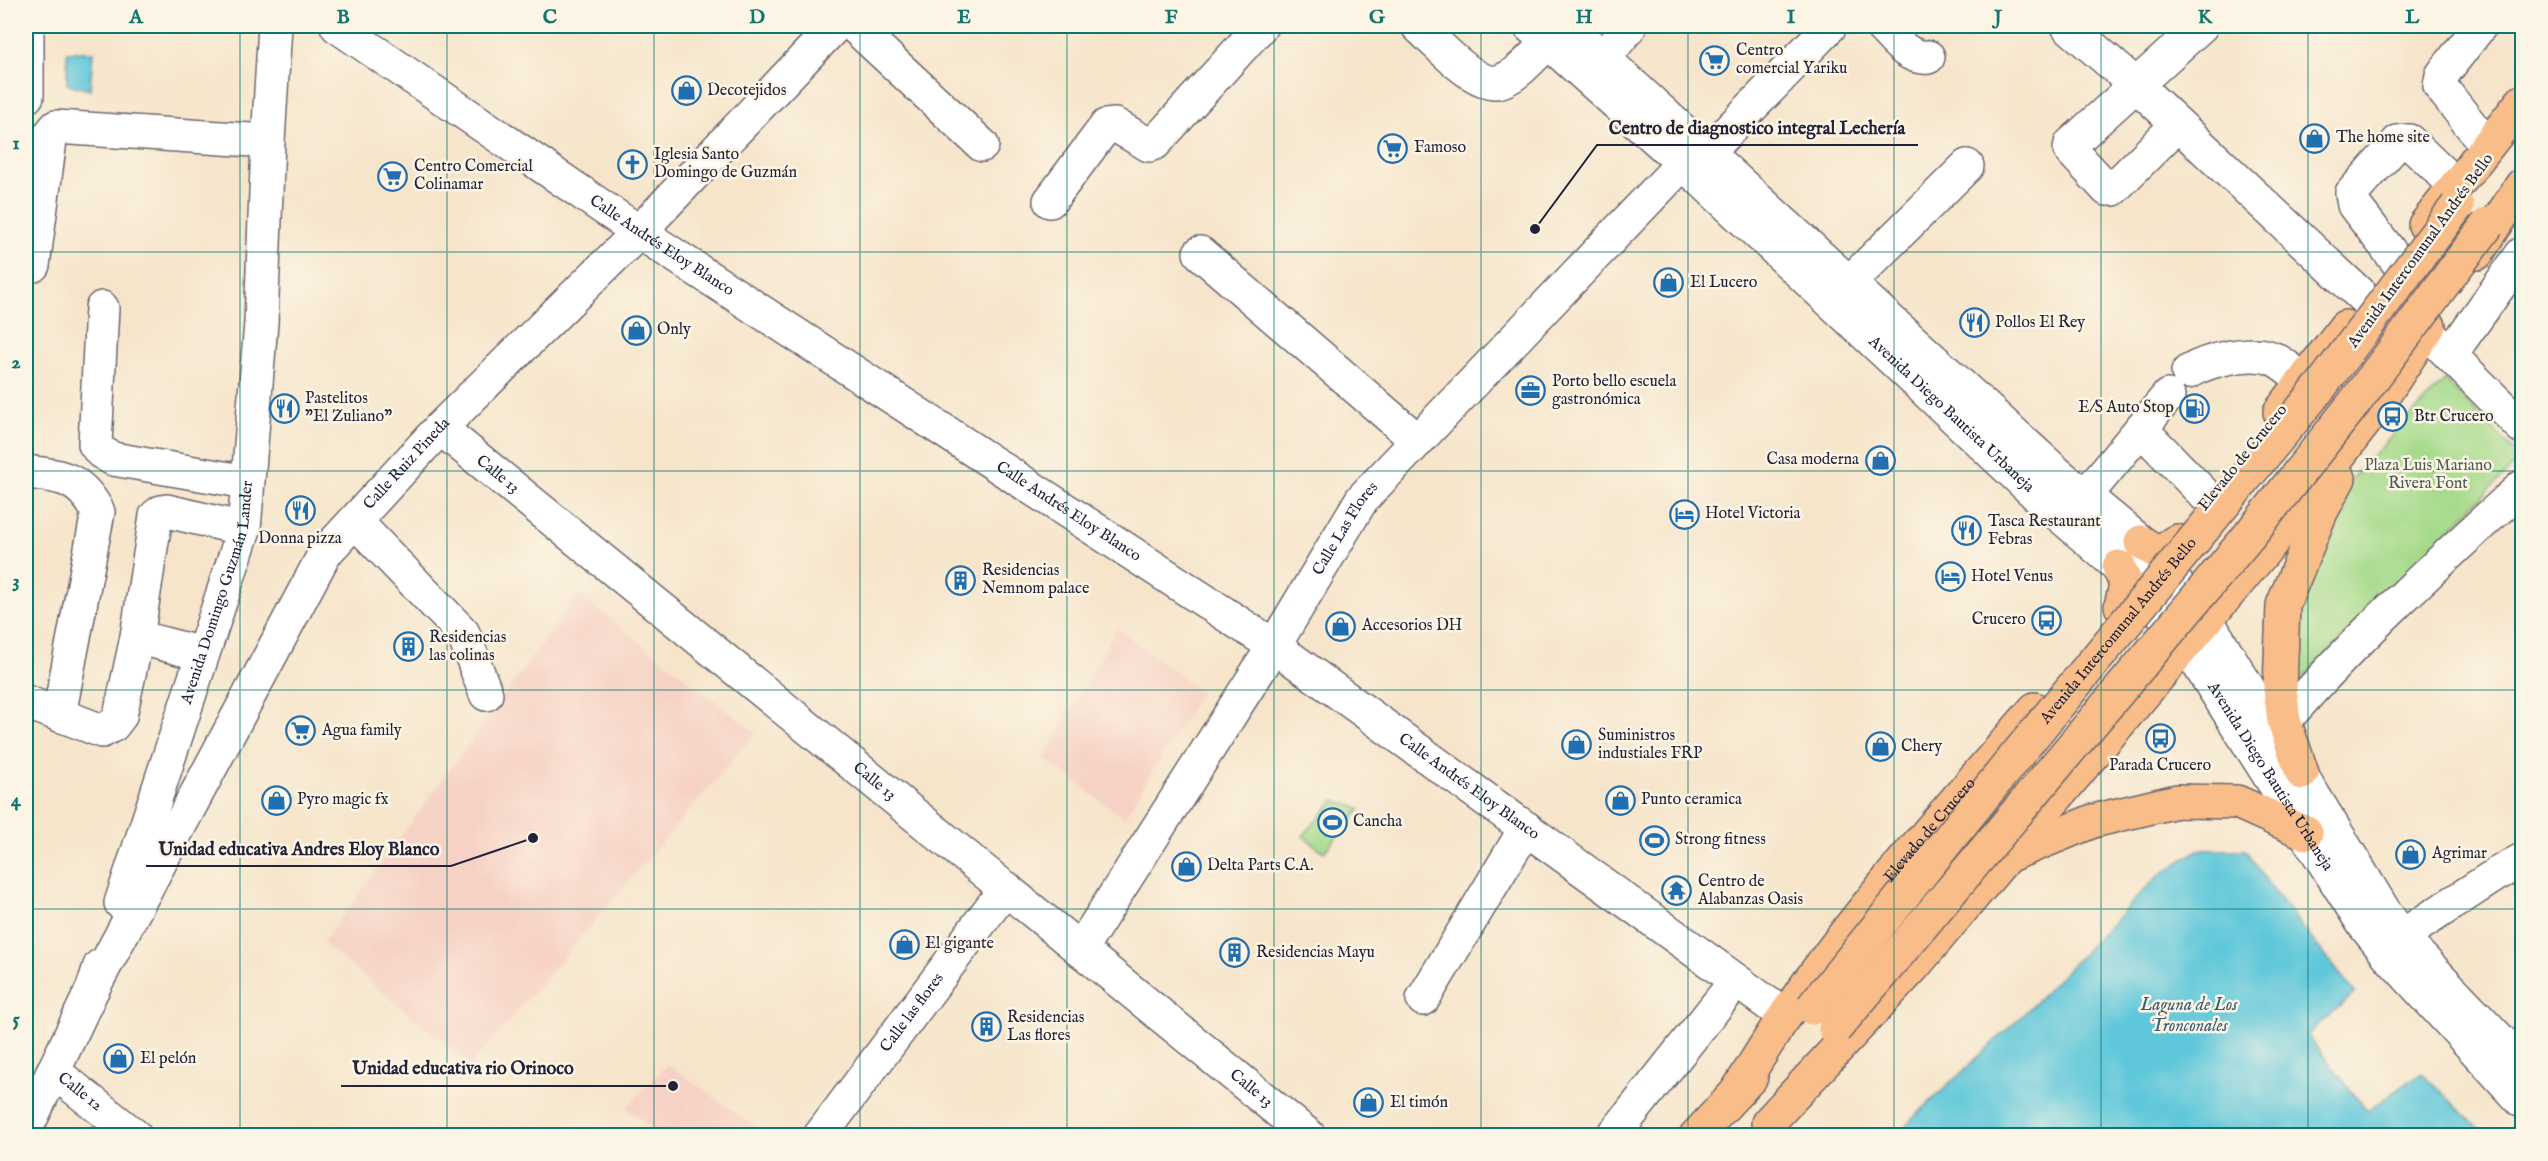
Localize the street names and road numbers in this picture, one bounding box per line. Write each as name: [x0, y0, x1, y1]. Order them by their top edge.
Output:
street label: Avenida Intercomunal Andrés Bello: [2343, 150, 2498, 353]
street label: Calle Andrés Eloy Blanco: [585, 191, 738, 301]
street label: Avenida Diego Bautista Urbaneja: [1863, 331, 2038, 497]
street label: Elevado de Crucero: [2194, 401, 2292, 515]
street label: Calle Ruiz Pineda: [360, 414, 454, 514]
street label: Calle 13: [472, 451, 523, 498]
street label: Calle Andrés Eloy Blanco: [992, 457, 1145, 567]
street label: Calle Las Flores: [1308, 478, 1383, 579]
street label: Avenida Domingo Guzmán Lander: [177, 480, 258, 708]
street label: Avenida Intercomunal Andrés Bello: [2036, 534, 2202, 729]
street label: Avenida Diego Bautista Urbaneja: [2202, 678, 2337, 875]
street label: Calle Andrés Eloy Blanco: [1394, 729, 1543, 845]
street label: Calle 13: [849, 758, 900, 805]
street label: Elevado de Crucero: [1880, 774, 1981, 887]
street label: Calle las flores: [876, 969, 949, 1057]
street label: Calle 13: [1225, 1065, 1277, 1112]
street label: Calle 12: [53, 1068, 106, 1116]

